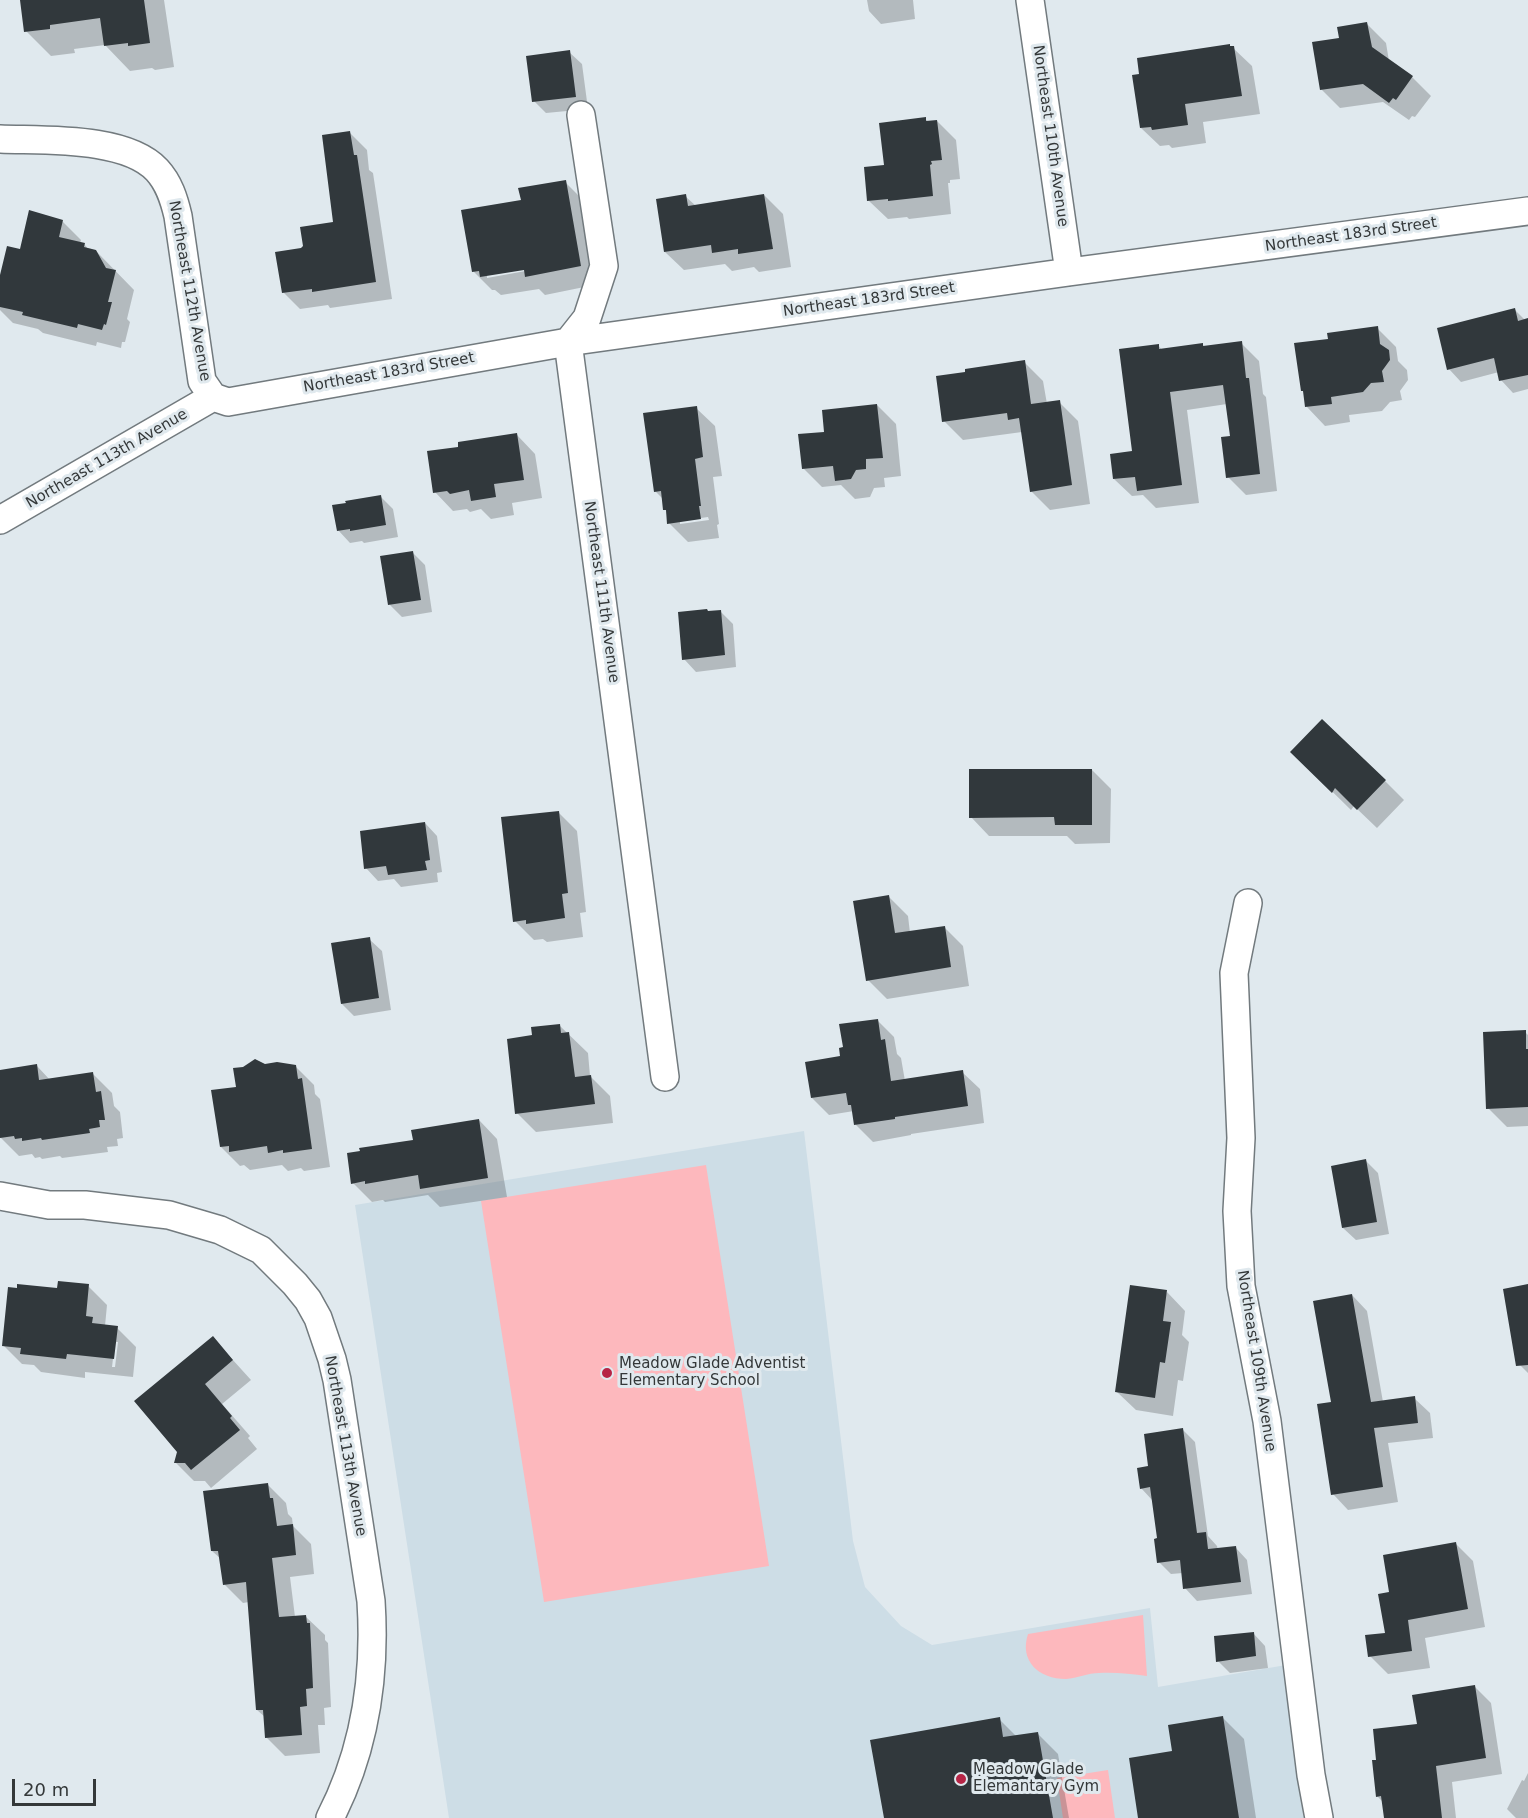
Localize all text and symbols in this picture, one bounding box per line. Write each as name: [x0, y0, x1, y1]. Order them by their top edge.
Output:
street label: Northeast 110th Avenue: [1028, 44, 1072, 228]
street label: Northeast 112th Avenue: [164, 199, 214, 383]
street label: Northeast 183rd Street: [1264, 214, 1438, 256]
street label: Northeast 183rd Street: [782, 279, 956, 321]
street label: Northeast 183rd Street: [302, 349, 476, 397]
street label: Northeast 113th Avenue: [23, 405, 191, 513]
street label: Northeast 111th Avenue: [579, 500, 623, 684]
street label: Northeast 109th Avenue: [1233, 1269, 1279, 1453]
street label: Northeast 113th Avenue: [320, 1354, 370, 1538]
place label: Meadow Glade Adventist Elementary School: [619, 1355, 805, 1390]
marker: Meadow Glade Adventist Elementary School: [600, 1366, 614, 1380]
place label: Meadow Glade Elemantary Gym: [973, 1761, 1099, 1796]
scale bar: [15, 1767, 99, 1805]
marker: Meadow Glade Elemantary Gym: [954, 1772, 968, 1786]
text: 20 m: [23, 1779, 69, 1800]

